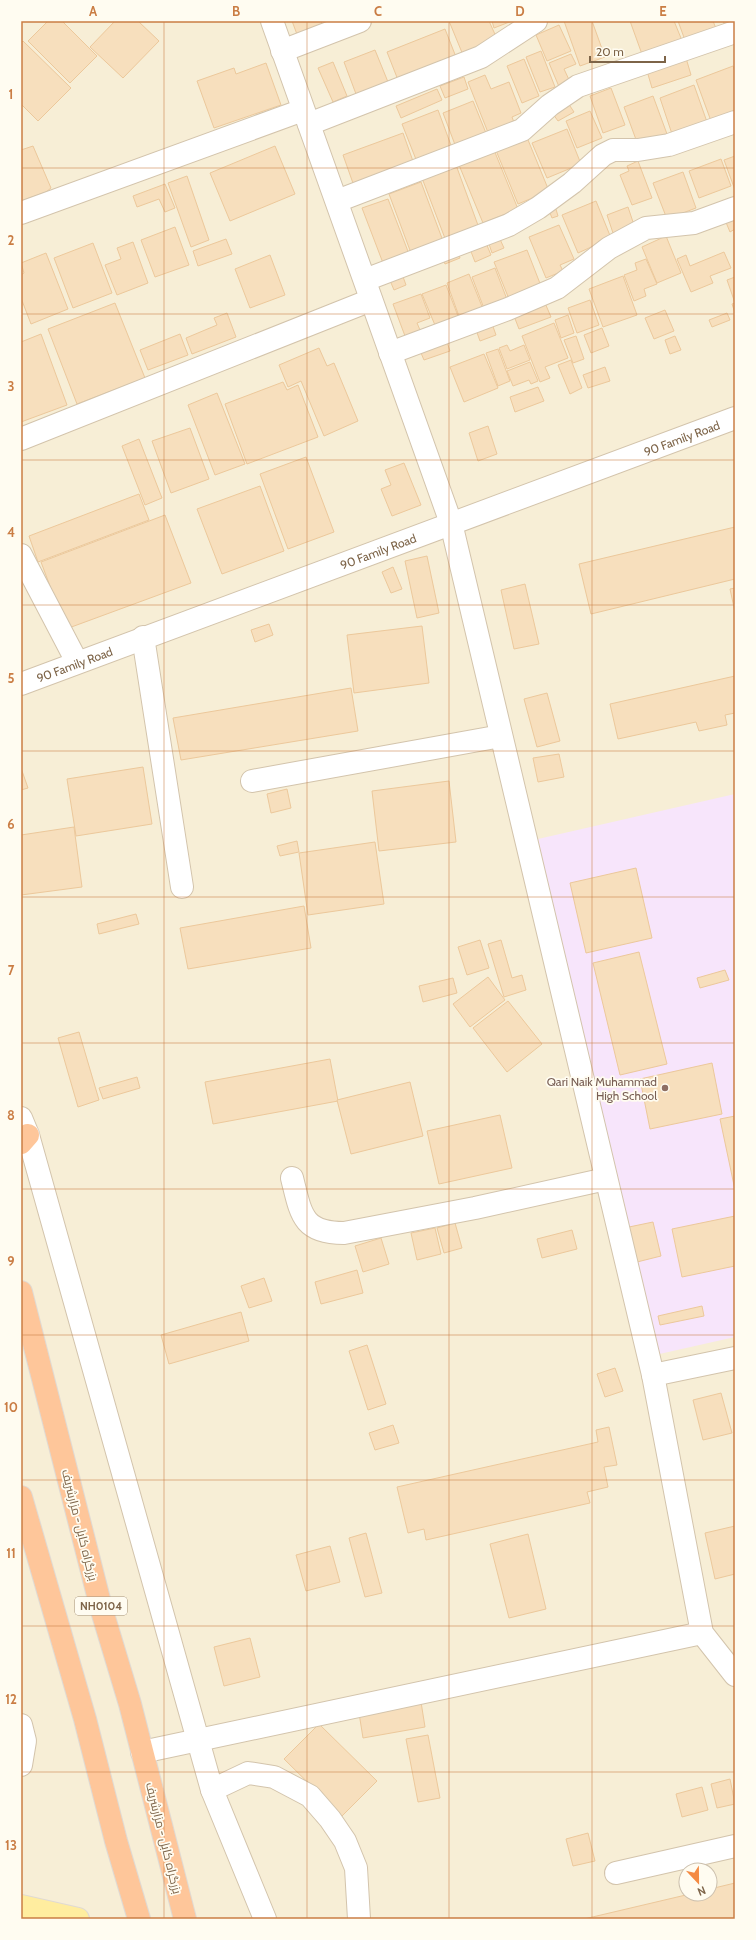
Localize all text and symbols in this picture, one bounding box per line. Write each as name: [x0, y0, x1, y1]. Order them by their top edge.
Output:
text: A: [89, 3, 98, 19]
text: B: [232, 3, 240, 19]
text: C: [374, 3, 382, 19]
text: D: [515, 3, 525, 19]
text: E: [659, 3, 667, 19]
scale bar: [590, 38, 665, 64]
text: 20 m: [596, 44, 624, 59]
text: 1: [9, 86, 13, 102]
text: 2: [8, 232, 15, 248]
text: 3: [7, 378, 15, 394]
street label: 90 Family Road: [642, 417, 722, 459]
text: 4: [7, 524, 15, 540]
street label: 90 Family Road: [338, 530, 418, 572]
street label: 90 Family Road: [34, 643, 114, 685]
text: 5: [8, 670, 15, 686]
text: 6: [7, 816, 15, 832]
text: 7: [8, 962, 15, 978]
place label: Qari Naik Muhammad High School: [547, 1074, 657, 1103]
marker: Qari Naik Muhammad High School: [660, 1083, 670, 1093]
text: 8: [7, 1107, 15, 1123]
text: 9: [7, 1253, 15, 1269]
text: 10: [4, 1399, 18, 1415]
street label: بزرگراه کابل - مزارشریف: [59, 1468, 101, 1582]
text: 11: [6, 1545, 16, 1561]
road number: NH0104: [75, 1597, 127, 1615]
text: 12: [5, 1691, 17, 1707]
street label: بزرگراه کابل - مزارشریف: [143, 1781, 185, 1895]
text: 13: [5, 1837, 17, 1853]
north arrow: [678, 1862, 718, 1902]
text: N: [696, 1883, 708, 1899]

